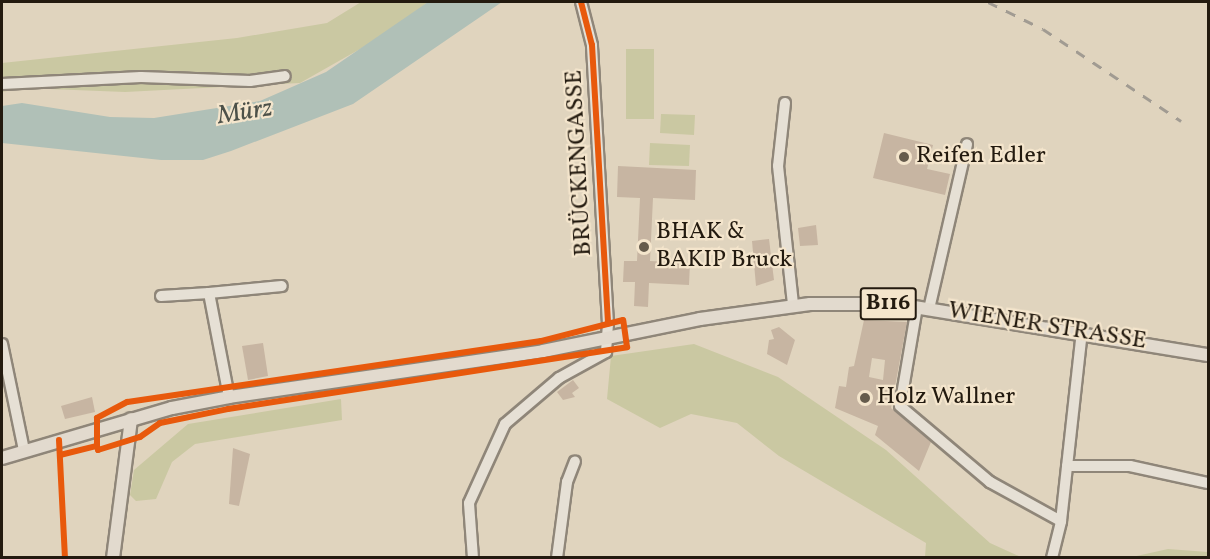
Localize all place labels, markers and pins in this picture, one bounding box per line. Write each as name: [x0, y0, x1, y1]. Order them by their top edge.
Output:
place label: Reifen Edler: [916, 143, 1046, 171]
marker: Reifen Edler: [897, 150, 911, 164]
place label: BHAK & BAKIP Bruck: [656, 219, 792, 275]
marker: BHAK & BAKIP Bruck: [637, 240, 651, 254]
place label: Holz Wallner: [877, 384, 1016, 412]
marker: Holz Wallner: [858, 391, 872, 405]

